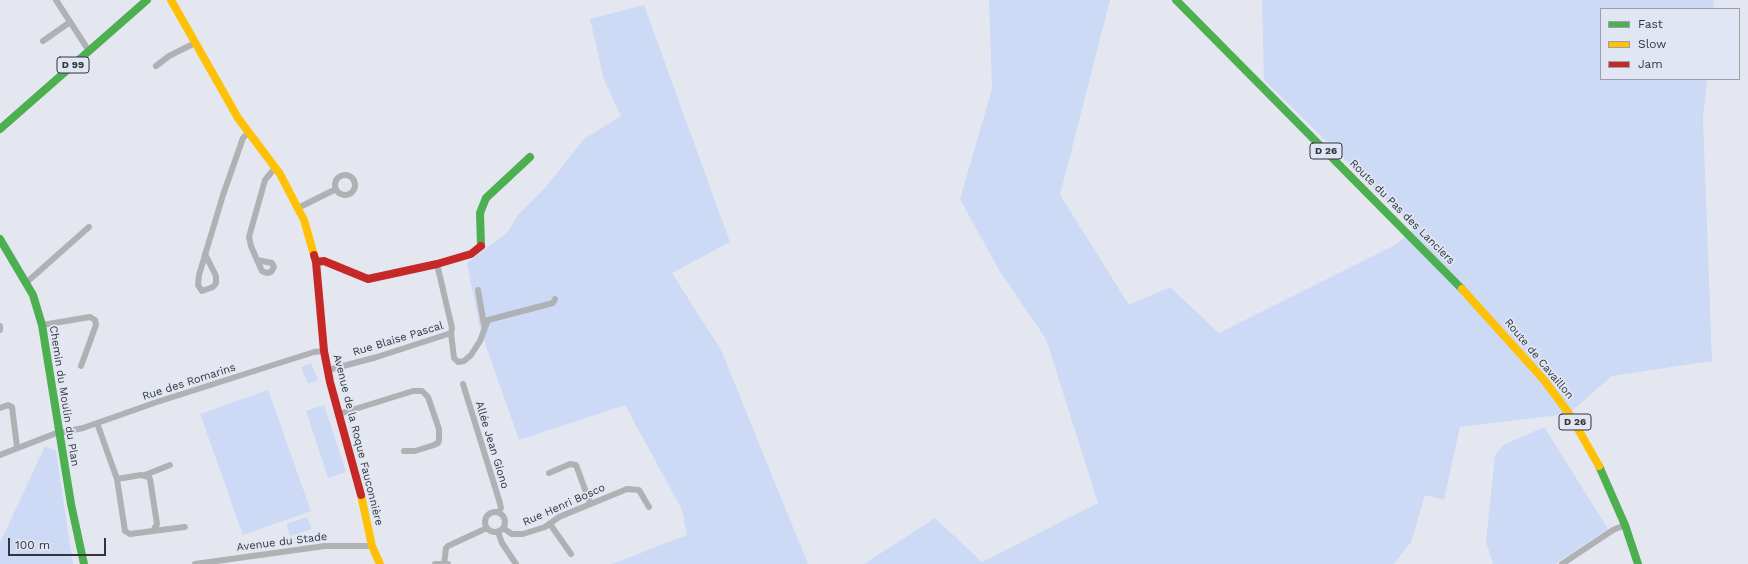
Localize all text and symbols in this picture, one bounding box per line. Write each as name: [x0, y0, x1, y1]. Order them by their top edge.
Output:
legend: [1600, 8, 1740, 80]
text: Fast: [1638, 17, 1663, 31]
text: Slow: [1638, 37, 1666, 51]
road number: D 99: [57, 57, 89, 73]
text: Jam: [1638, 57, 1663, 71]
road number: D 26: [1310, 143, 1342, 159]
street label: Route du Pas des Lanciers: [1347, 157, 1457, 267]
street label: Route de Cavaillon: [1502, 316, 1576, 402]
street label: Rue Blaise Pascal: [351, 319, 445, 359]
street label: Chemin du Moulin du Plan: [46, 325, 82, 467]
street label: Avenue de la Roque Fauconnière: [330, 353, 386, 527]
street label: Rue des Romarins: [141, 361, 237, 403]
street label: Allée Jean Giono: [472, 400, 512, 490]
road number: D 26: [1559, 414, 1591, 430]
street label: Rue Henri Bosco: [521, 481, 607, 529]
scale bar: [10, 530, 108, 556]
street label: Avenue du Stade: [236, 530, 328, 554]
text: 100 m: [15, 538, 50, 552]

